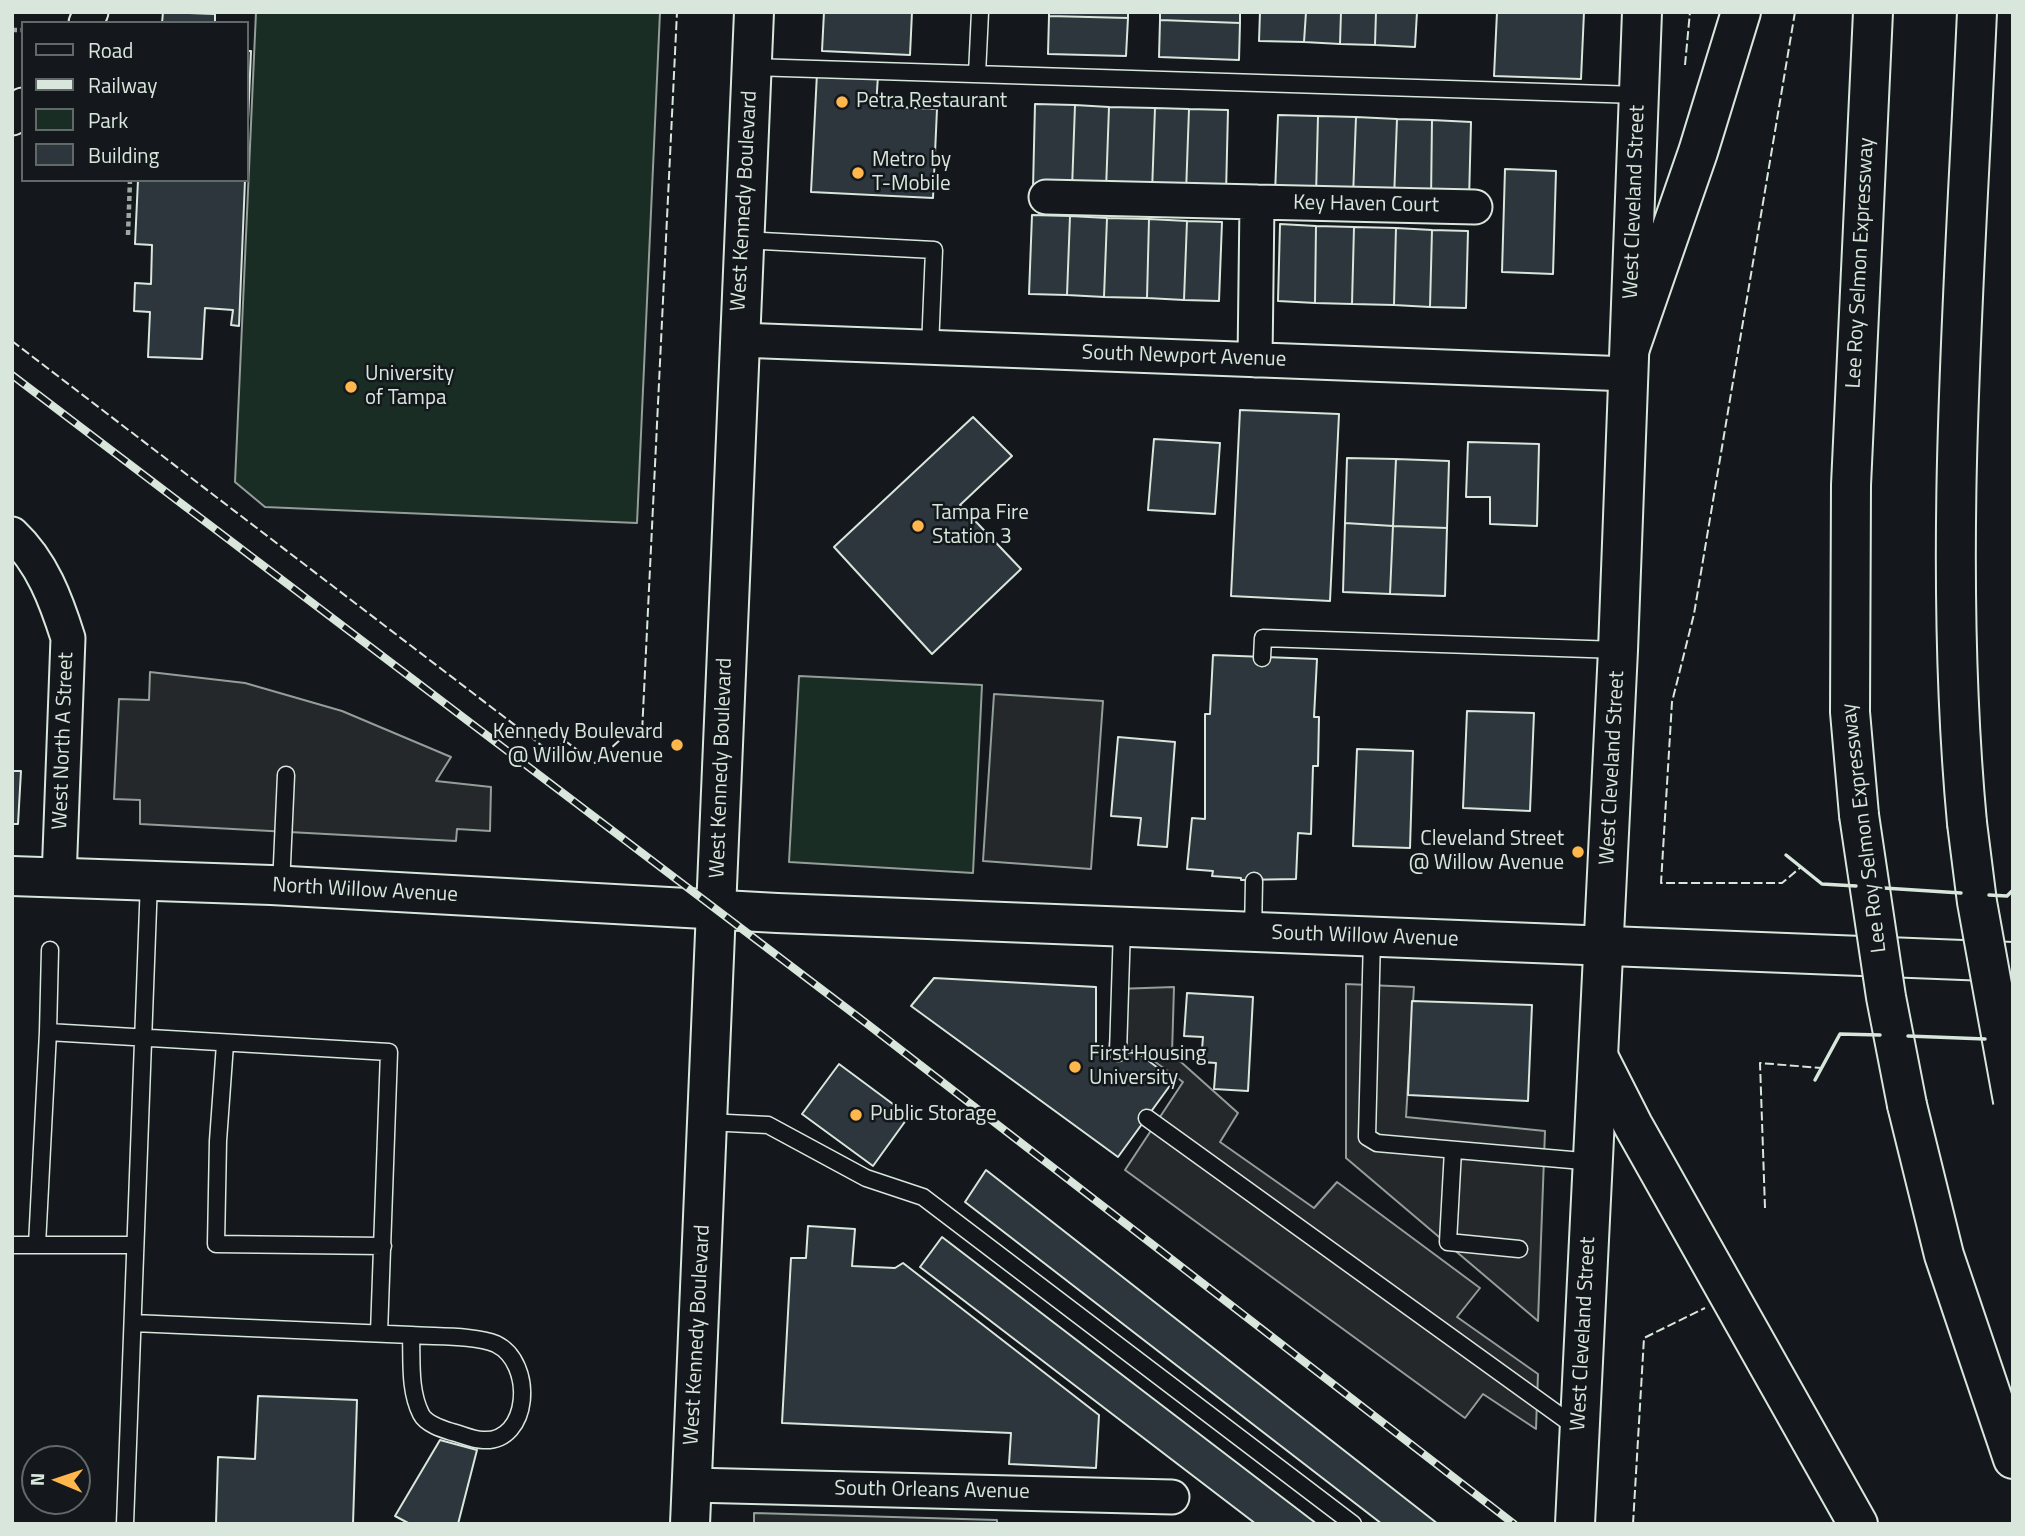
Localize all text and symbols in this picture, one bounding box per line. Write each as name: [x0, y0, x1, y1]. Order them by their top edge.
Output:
legend: [21, 21, 248, 182]
text: Road: [88, 34, 133, 66]
text: Railway: [88, 69, 157, 101]
place label: Petra Restaurant: [856, 89, 1007, 115]
street label: West Kennedy Boulevard: [727, 90, 763, 312]
marker: Petra Restaurant: [834, 94, 850, 110]
text: Park: [88, 104, 128, 136]
street label: West Cleveland Street: [1619, 104, 1651, 300]
street label: Lee Roy Selmon Expressway: [1842, 137, 1880, 389]
text: Building: [88, 139, 159, 171]
place label: Metro by T-Mobile: [872, 148, 951, 198]
marker: Metro by T-Mobile: [850, 165, 866, 181]
street label: Key Haven Court: [1293, 191, 1439, 219]
street label: South Newport Avenue: [1081, 341, 1287, 373]
place label: University of Tampa: [365, 362, 454, 412]
marker: University of Tampa: [343, 379, 359, 395]
place label: Tampa Fire Station 3: [932, 501, 1029, 551]
marker: Tampa Fire Station 3: [910, 518, 926, 534]
street label: West North A Street: [48, 652, 80, 830]
street label: West Kennedy Boulevard: [706, 657, 738, 879]
street label: West Cleveland Street: [1595, 670, 1631, 866]
street label: Lee Roy Selmon Expressway: [1837, 702, 1893, 954]
place label: Kennedy Boulevard @ Willow Avenue: [493, 720, 663, 770]
marker: Kennedy Boulevard @ Willow Avenue: [669, 737, 685, 753]
place label: Cleveland Street @ Willow Avenue: [1409, 827, 1564, 877]
marker: Cleveland Street @ Willow Avenue: [1570, 844, 1586, 860]
street label: North Willow Avenue: [272, 874, 458, 908]
street label: South Willow Avenue: [1271, 921, 1459, 953]
place label: First Housing University: [1089, 1042, 1206, 1092]
marker: First Housing University: [1067, 1059, 1083, 1075]
place label: Public Storage: [870, 1102, 997, 1128]
marker: Public Storage: [848, 1107, 864, 1123]
street label: West Kennedy Boulevard: [680, 1224, 716, 1446]
street label: West Cleveland Street: [1566, 1236, 1602, 1432]
north arrow: [21, 1445, 91, 1515]
text: N: [22, 1472, 51, 1486]
street label: South Orleans Avenue: [834, 1477, 1030, 1505]

